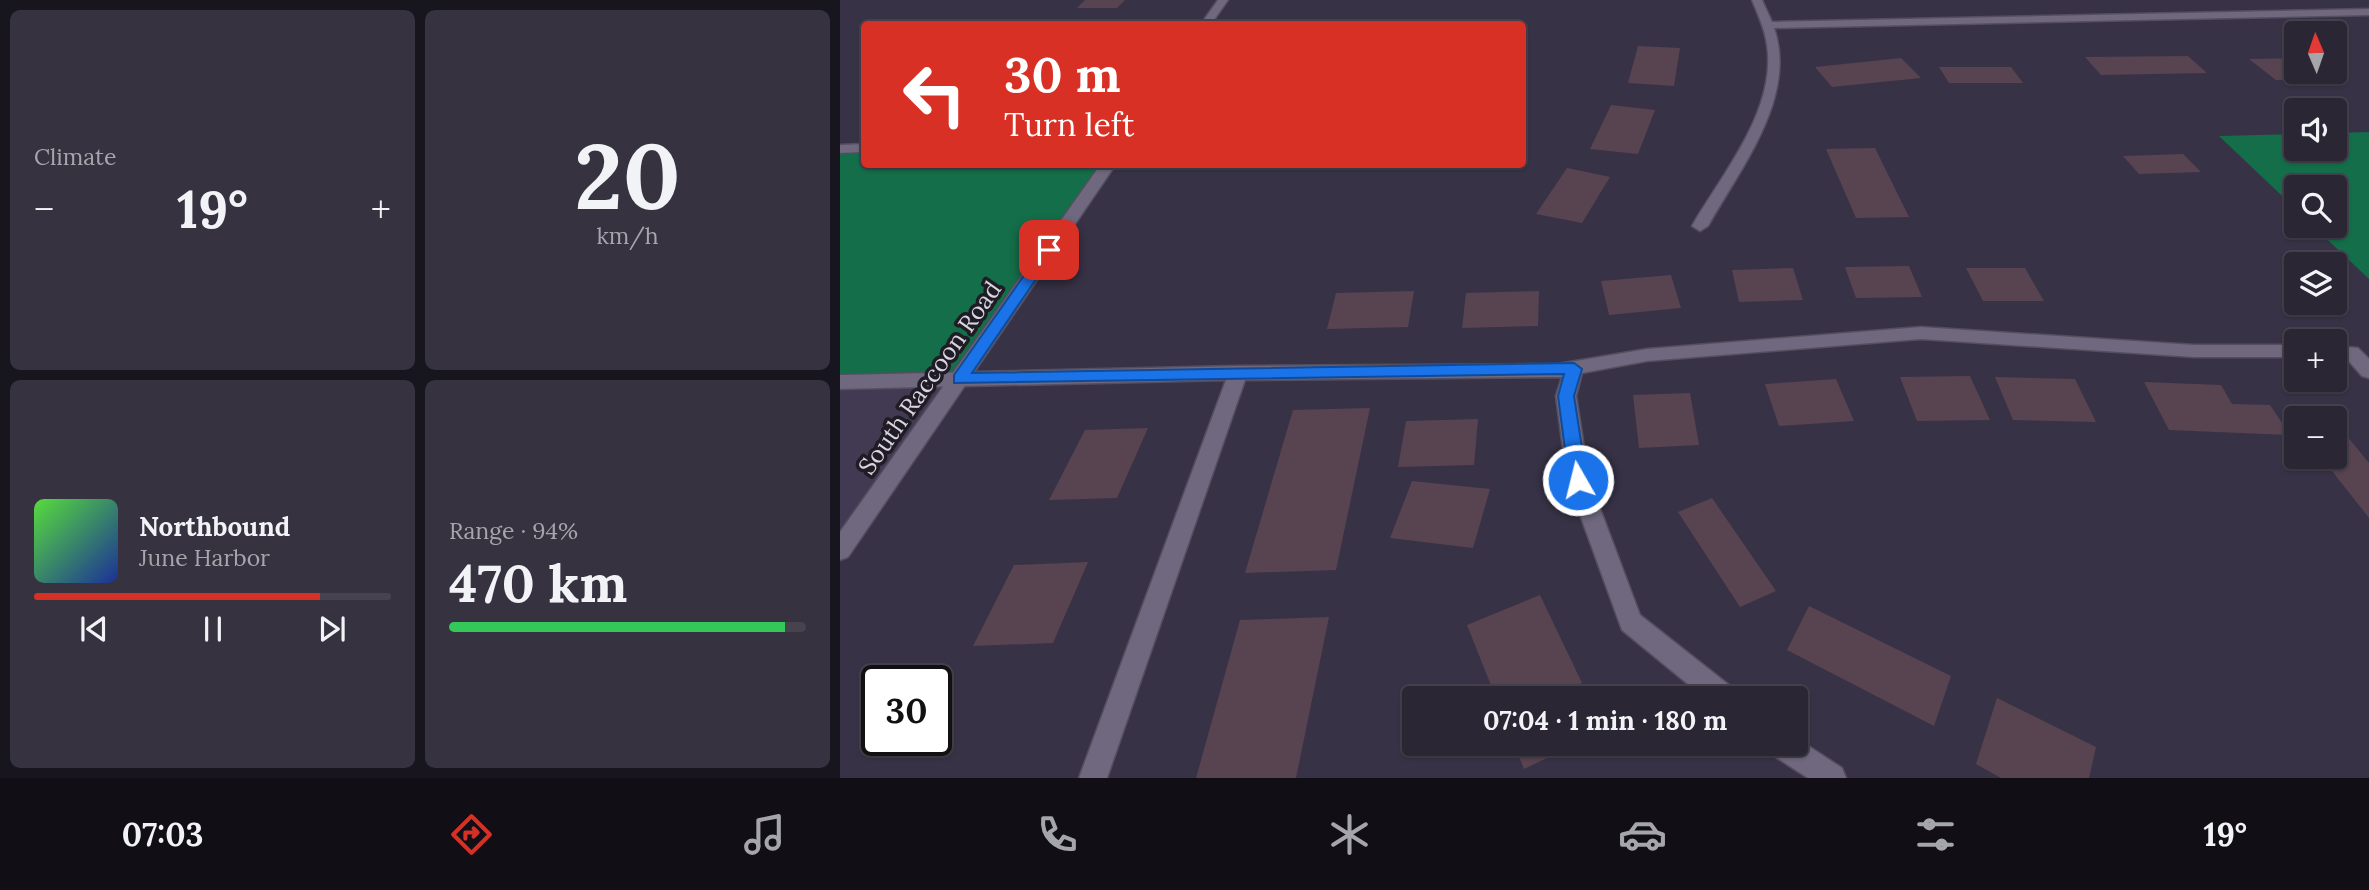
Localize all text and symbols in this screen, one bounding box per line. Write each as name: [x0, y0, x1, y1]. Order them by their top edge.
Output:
north arrow: [2284, 21, 2347, 84]
map controls: [2284, 21, 2347, 469]
text: 30 m: [1004, 43, 1121, 105]
icon: left: [889, 49, 980, 140]
button: sound: [2284, 98, 2347, 161]
text: Turn left: [1004, 104, 1134, 145]
text: 20: [574, 117, 681, 234]
text: Climate: [34, 142, 116, 171]
button: search: [2284, 175, 2347, 238]
text: 19°: [177, 176, 248, 242]
text: −: [34, 185, 54, 233]
text: +: [371, 185, 391, 233]
pin: [1019, 220, 1079, 280]
text: km/h: [596, 221, 659, 250]
icon: arrive: [1030, 231, 1068, 269]
button: layers: [2284, 252, 2347, 315]
street label: South Raccoon Road: [851, 275, 1008, 481]
button: +: [2284, 329, 2347, 392]
button: −: [2284, 406, 2347, 469]
position arrow: [1541, 443, 1615, 517]
text: Northbound: [139, 510, 290, 543]
text: Range · 94%: [449, 516, 578, 545]
text: June Harbor: [139, 543, 270, 572]
text: 470 km: [449, 550, 627, 616]
icon: previous: [75, 610, 113, 648]
icon: pause: [194, 610, 232, 648]
icon: next: [313, 610, 351, 648]
speed limit sign: 30: [861, 665, 952, 756]
text: 07:04 · 1 min · 180 m: [1483, 704, 1727, 737]
icon: directions: [447, 810, 496, 859]
icon: music: [740, 810, 789, 859]
icon: phone: [1033, 810, 1082, 859]
icon: climate: [1325, 810, 1374, 859]
icon: car: [1618, 810, 1667, 859]
icon: filters: [1911, 810, 1960, 859]
text: 07:03: [122, 814, 203, 855]
text: 19°: [2203, 814, 2247, 855]

